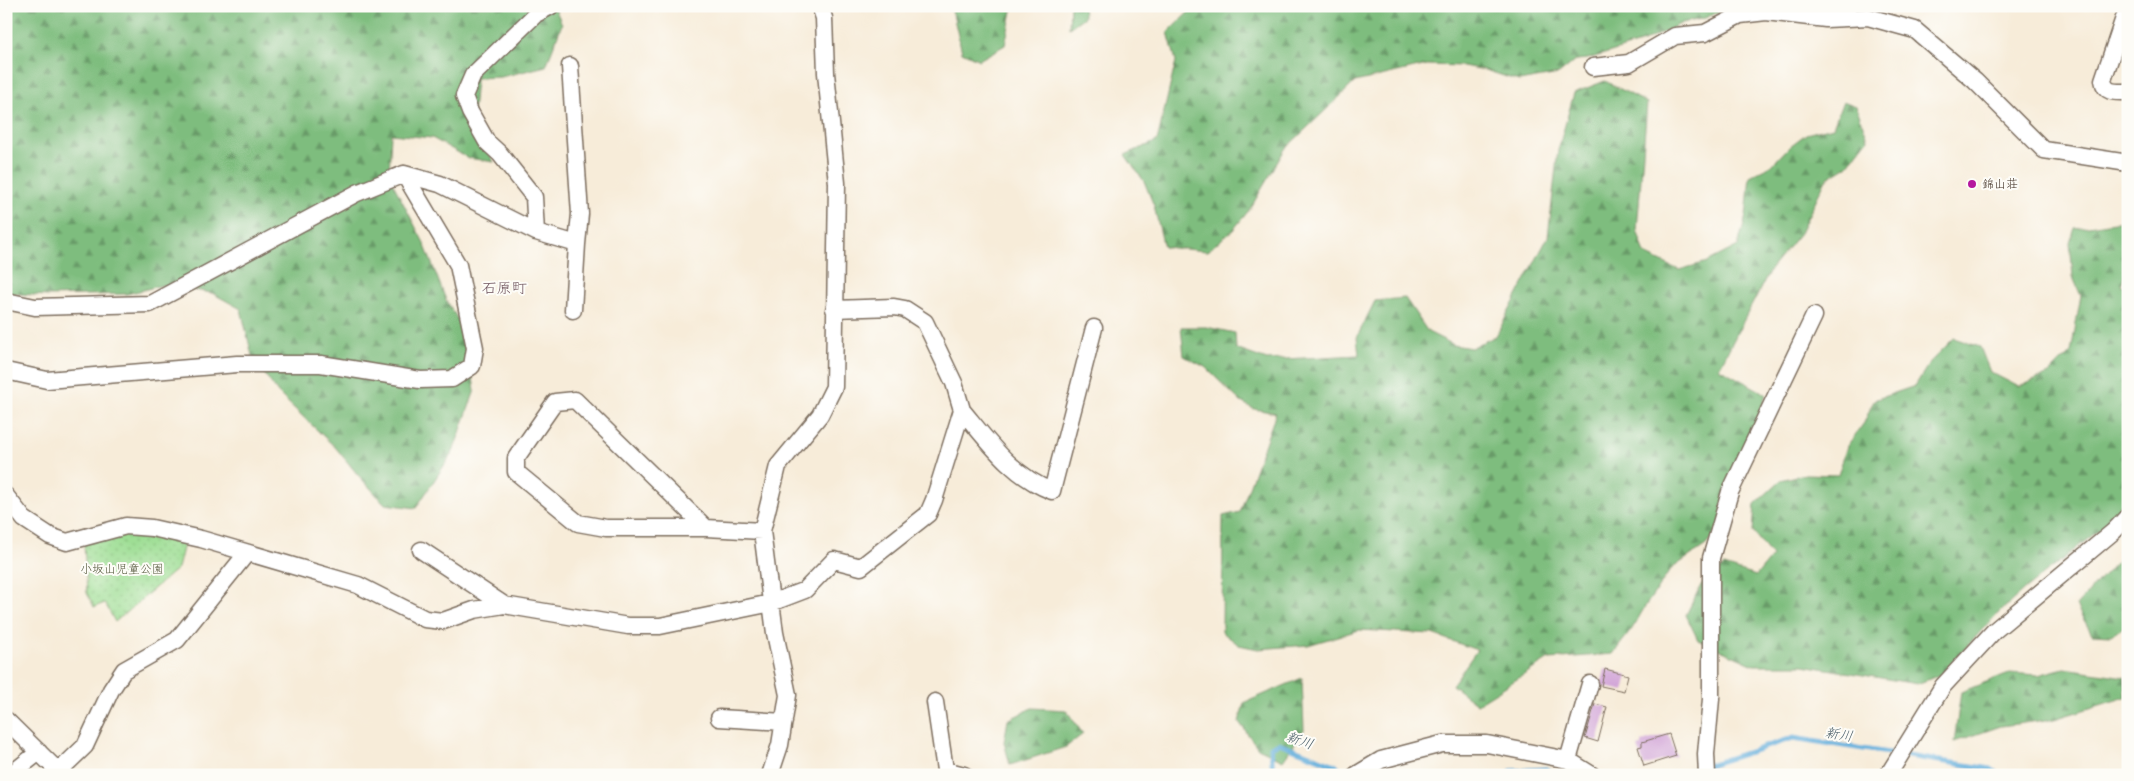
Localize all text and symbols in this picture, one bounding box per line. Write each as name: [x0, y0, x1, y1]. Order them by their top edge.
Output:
place label: 錦山荘: [1982, 175, 2018, 191]
marker: 錦山荘: [1966, 178, 1978, 190]
district label: 石原町: [481, 277, 527, 297]
park label: 小坂山児童公園: [80, 560, 164, 576]
water label: 新川: [1824, 722, 1854, 745]
water label: 新川: [1284, 726, 1316, 753]

